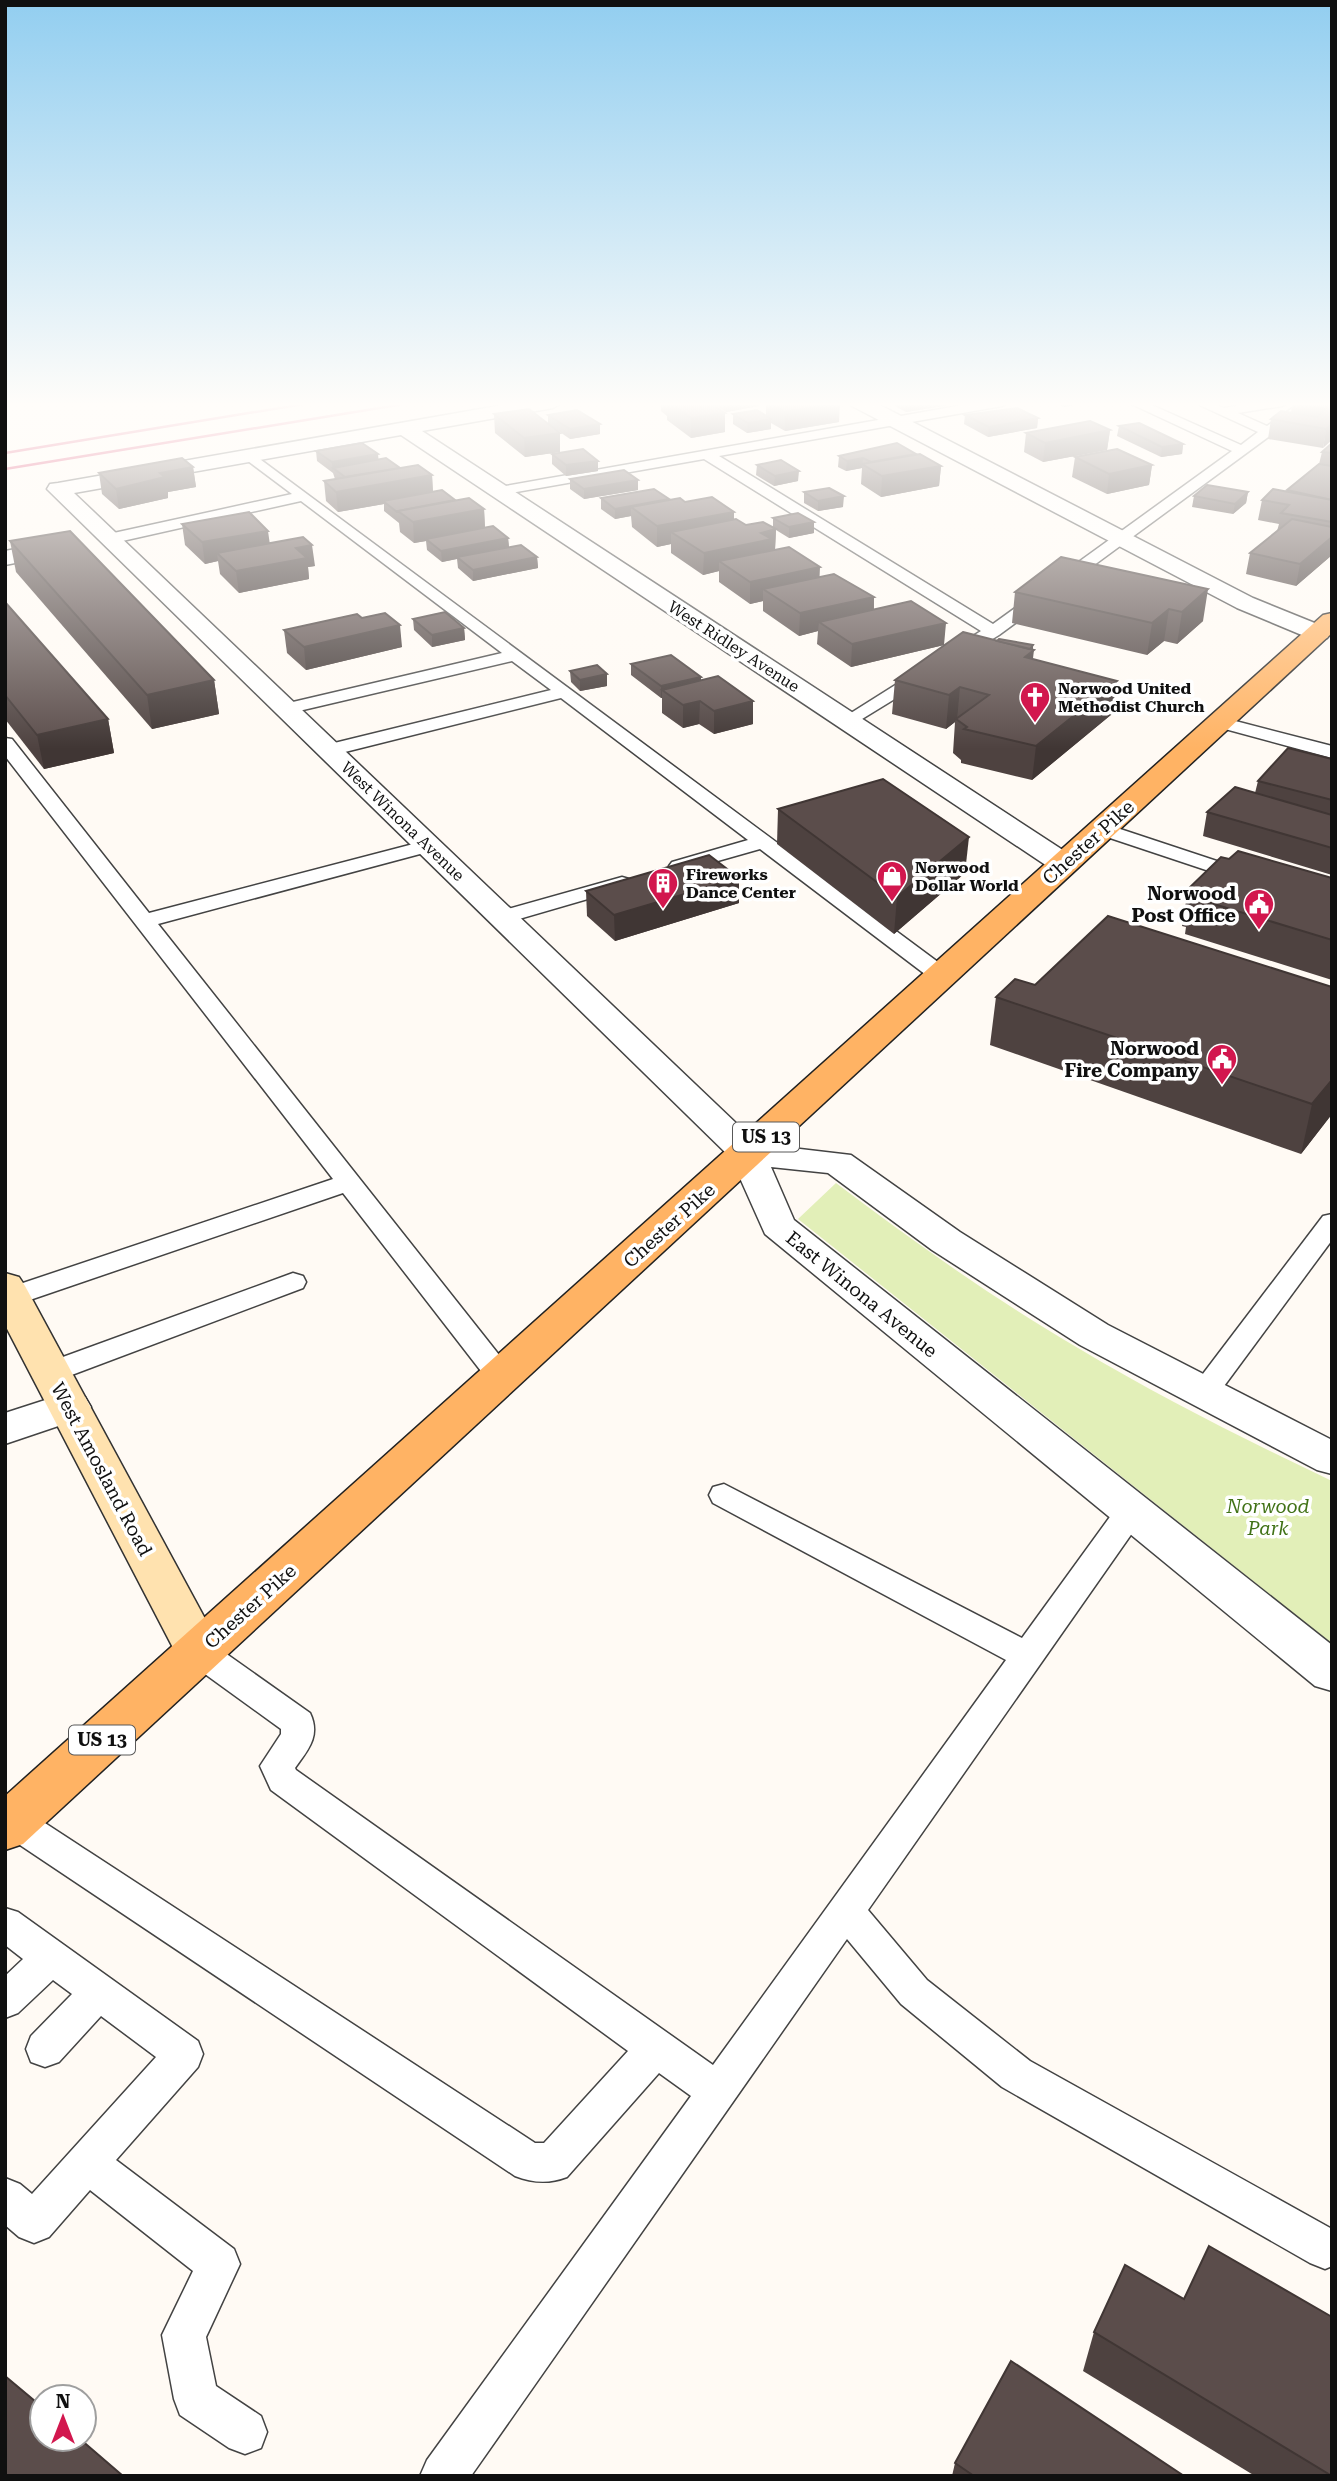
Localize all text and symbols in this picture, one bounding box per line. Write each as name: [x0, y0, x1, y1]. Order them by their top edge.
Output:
street label: West Ridley Avenue: [664, 597, 803, 696]
place label: Norwood United Methodist Church: [1058, 679, 1205, 716]
church icon: Norwood United Methodist Church: [1018, 680, 1052, 724]
street label: West Winona Avenue: [337, 758, 468, 885]
street label: Chester Pike: [1038, 795, 1139, 890]
place label: Norwood Dollar World: [915, 858, 1019, 895]
shop icon: Norwood Dollar World: [875, 859, 909, 903]
place label: Fireworks Dance Center: [686, 865, 796, 902]
building icon: Fireworks Dance Center: [646, 866, 680, 910]
place label: Norwood Post Office: [1132, 882, 1236, 927]
public building icon: Norwood Post Office: [1242, 887, 1276, 931]
place label: Norwood Fire Company: [1064, 1037, 1200, 1082]
public building icon: Norwood Fire Company: [1205, 1042, 1239, 1086]
road number: US 13: [733, 1122, 799, 1152]
street label: Chester Pike: [619, 1178, 720, 1273]
street label: East Winona Avenue: [781, 1226, 942, 1363]
street label: West Amosland Road: [46, 1379, 157, 1560]
park label: Norwood Park: [1226, 1495, 1310, 1540]
street label: Chester Pike: [200, 1559, 301, 1654]
road number: US 13: [69, 1726, 135, 1755]
north arrow: [28, 2383, 98, 2453]
text: N: [56, 2390, 71, 2413]

